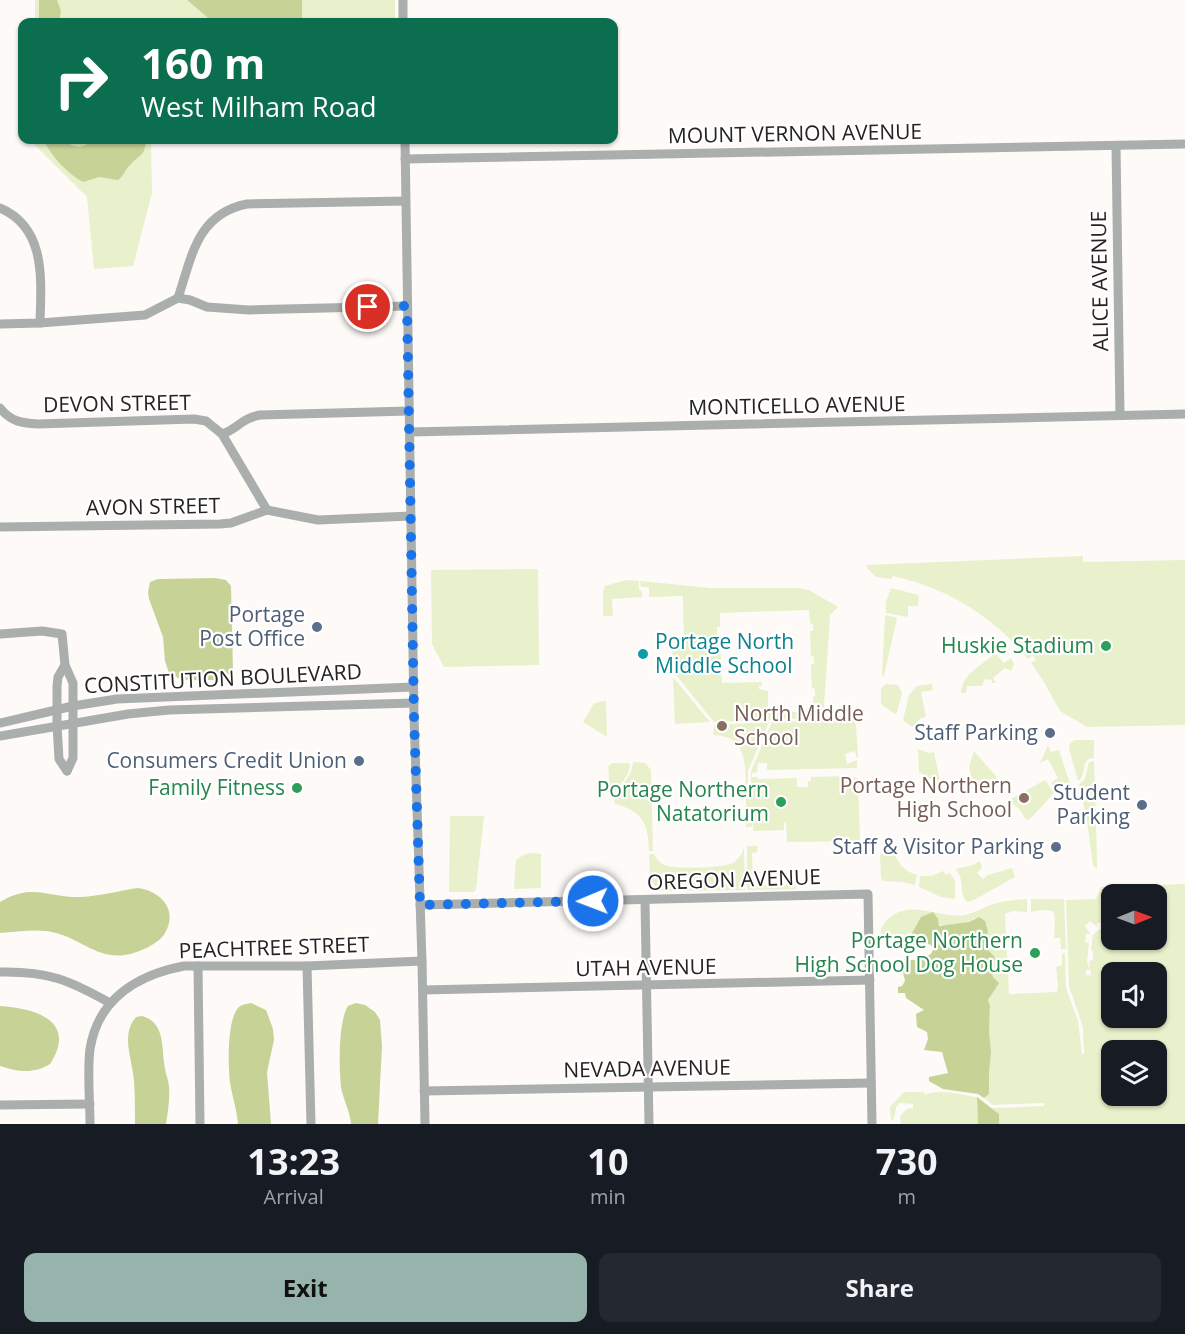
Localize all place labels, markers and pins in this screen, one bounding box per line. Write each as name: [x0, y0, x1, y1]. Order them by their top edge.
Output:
pin: [342, 281, 393, 332]
place label: Portage Post Office: [199, 600, 305, 652]
marker: Portage Post Office: [310, 620, 324, 634]
place label: Portage North Middle School: [655, 627, 794, 679]
place label: Huskie Stadium: [941, 631, 1094, 659]
marker: Huskie Stadium: [1099, 639, 1113, 653]
marker: Portage North Middle School: [636, 647, 650, 661]
place label: North Middle School: [734, 699, 864, 751]
place label: Staff Parking: [914, 718, 1038, 746]
marker: North Middle School: [715, 719, 729, 733]
marker: Staff Parking: [1043, 726, 1057, 740]
place label: Consumers Credit Union: [106, 746, 347, 774]
marker: Consumers Credit Union: [352, 754, 366, 768]
place label: Portage Northern High School: [840, 771, 1012, 823]
place label: Family Fitness: [148, 773, 285, 801]
place label: Portage Northern Natatorium: [597, 775, 769, 827]
place label: Student Parking: [1053, 778, 1130, 830]
marker: Family Fitness: [290, 781, 304, 795]
marker: Portage Northern High School: [1017, 791, 1031, 805]
marker: Portage Northern Natatorium: [774, 795, 788, 809]
marker: Student Parking: [1135, 798, 1149, 812]
place label: Staff & Visitor Parking: [832, 832, 1044, 860]
marker: Staff & Visitor Parking: [1049, 840, 1063, 854]
place label: Portage Northern High School Dog House: [794, 926, 1023, 978]
marker: Portage Northern High School Dog House: [1028, 946, 1042, 960]

